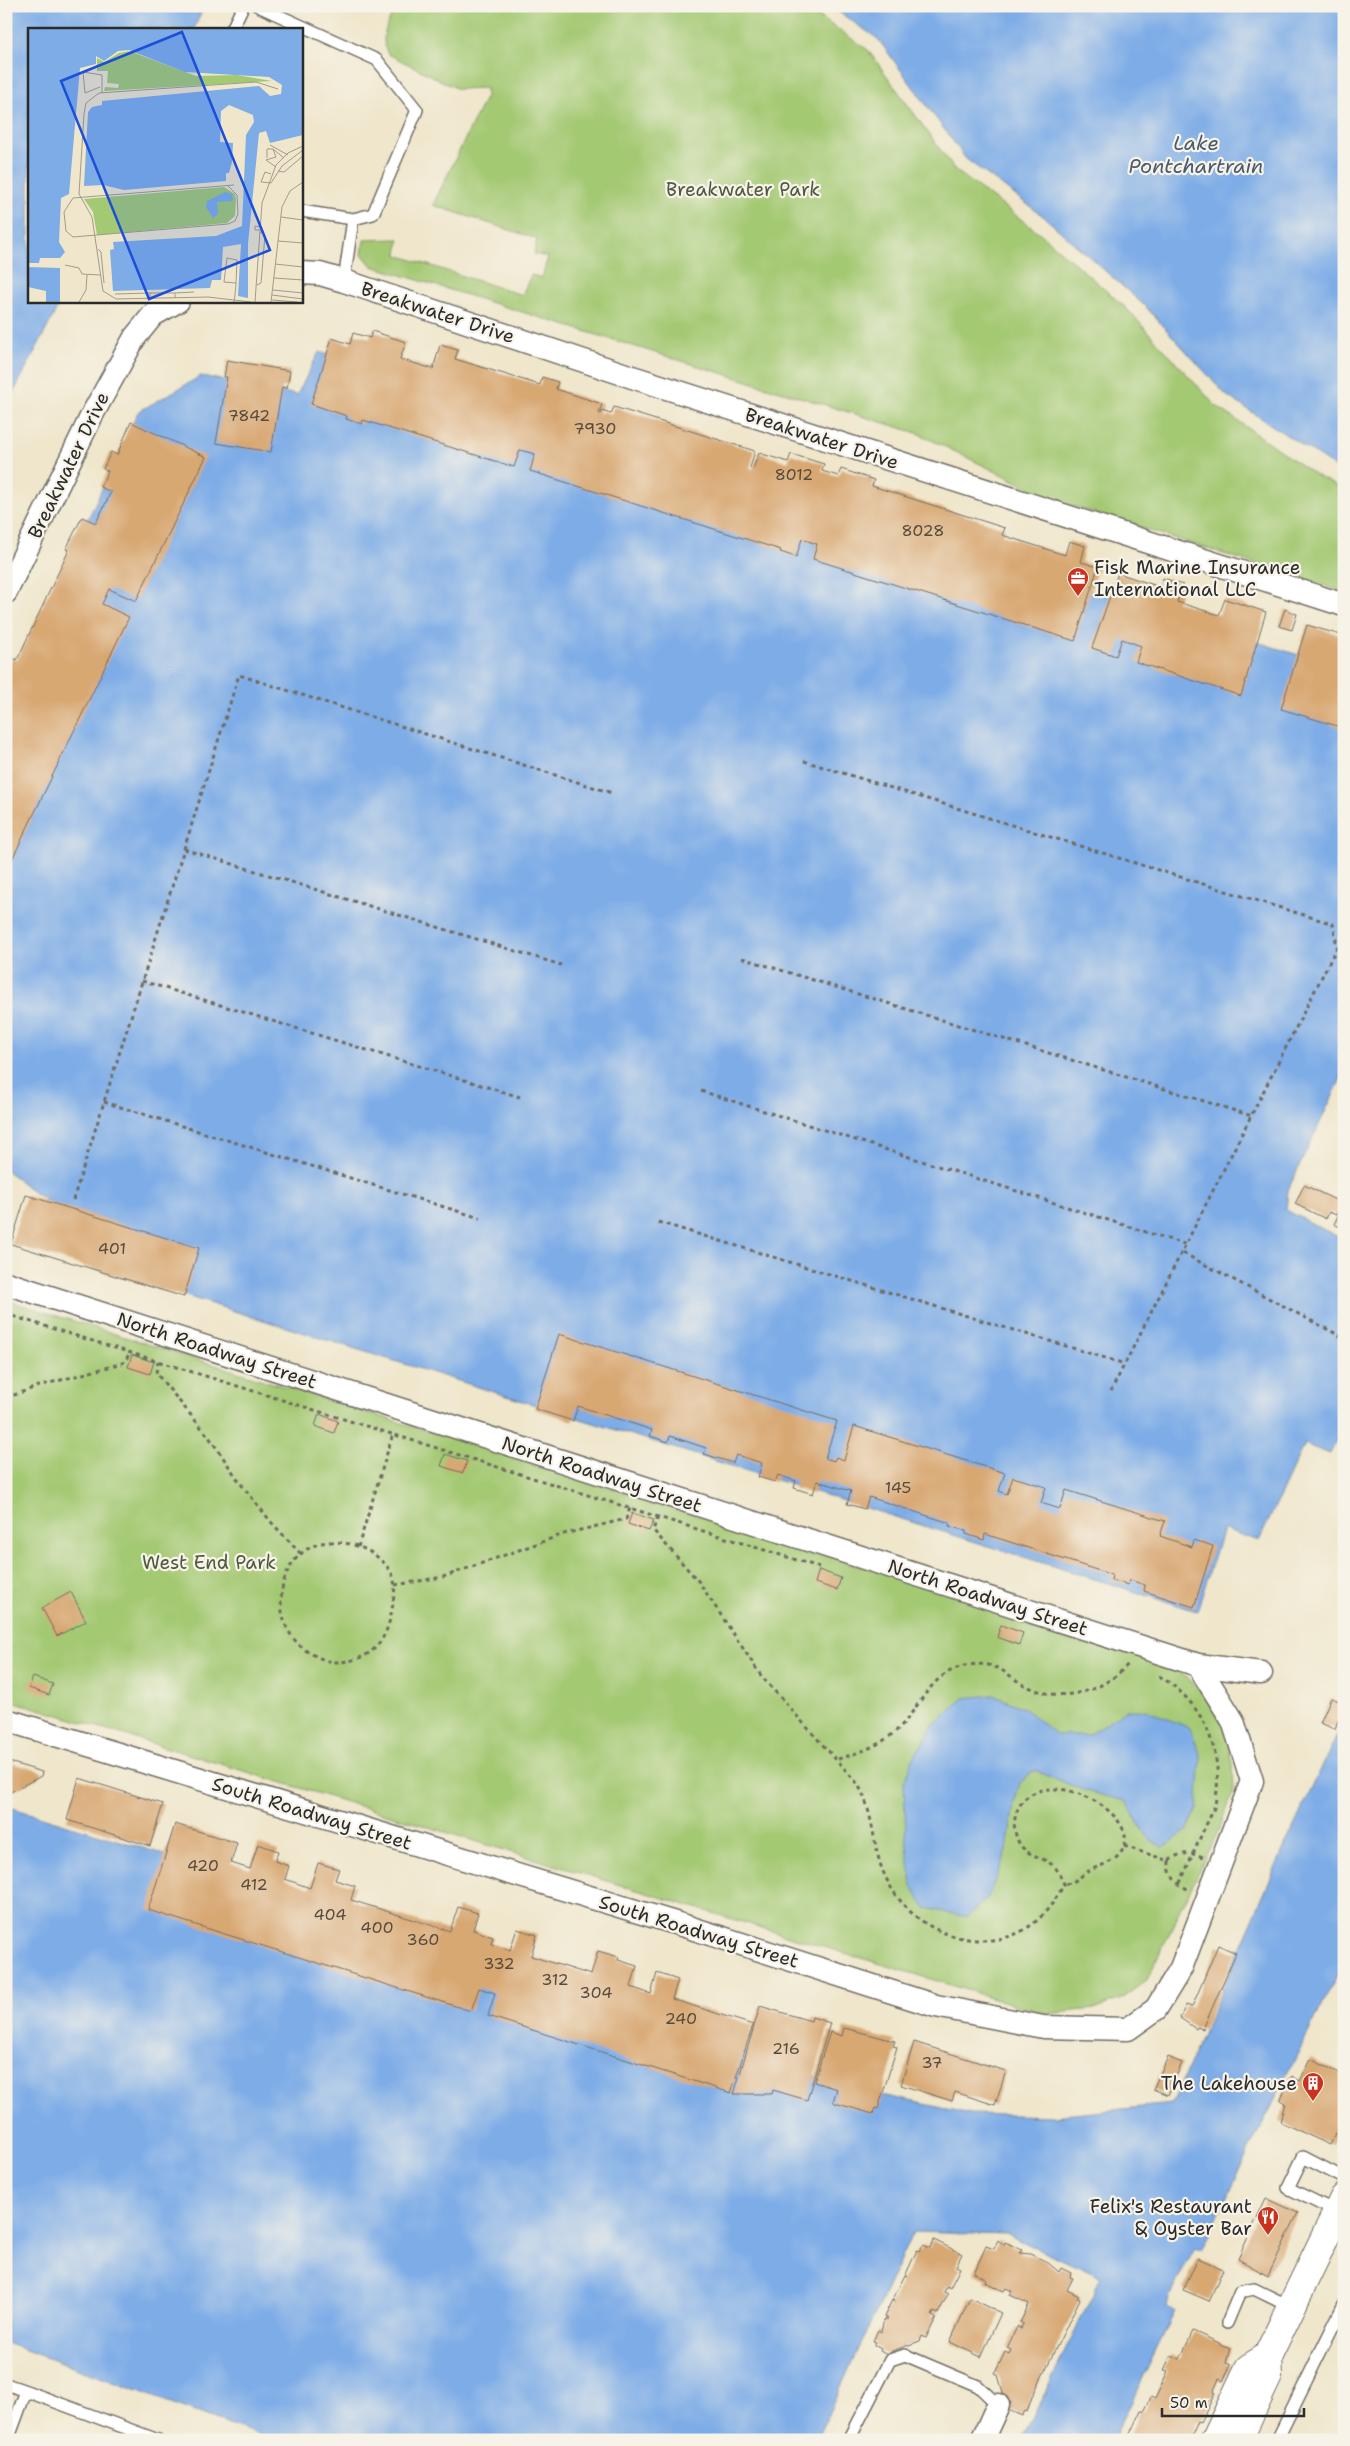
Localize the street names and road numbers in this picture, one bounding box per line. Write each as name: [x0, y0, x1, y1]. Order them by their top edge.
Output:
street label: Breakwater Drive: [358, 276, 518, 349]
street label: Breakwater Drive: [22, 388, 115, 543]
street label: Breakwater Drive: [742, 402, 902, 475]
street label: North Roadway Street: [114, 1306, 320, 1395]
street label: North Roadway Street: [499, 1430, 705, 1519]
street label: North Roadway Street: [885, 1553, 1091, 1642]
street label: South Roadway Street: [209, 1771, 415, 1856]
street label: South Roadway Street: [596, 1889, 802, 1974]

